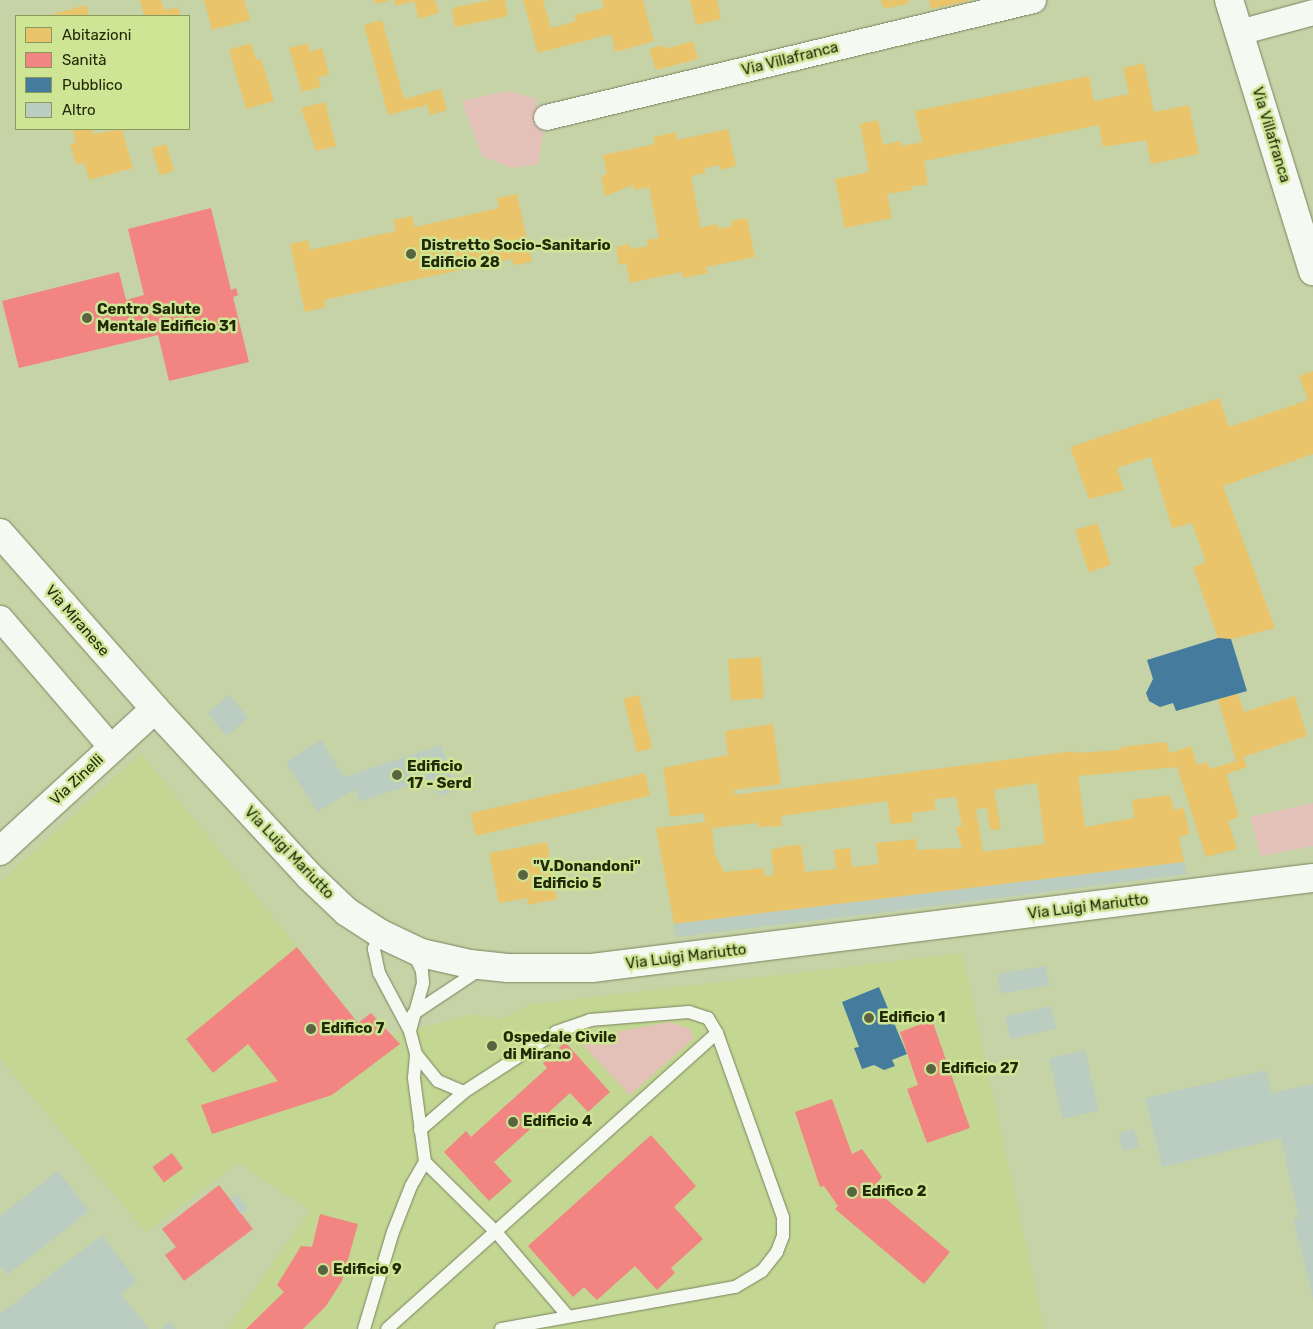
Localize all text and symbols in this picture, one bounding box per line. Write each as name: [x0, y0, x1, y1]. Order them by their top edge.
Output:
legend: [15, 15, 190, 130]
text: Abitazioni: [62, 26, 131, 44]
street label: Via Villafranca: [740, 38, 840, 80]
text: Sanità: [62, 51, 106, 69]
text: Pubblico: [62, 76, 123, 94]
street label: Via Villafranca: [1248, 85, 1294, 185]
text: Altro: [62, 101, 96, 119]
place label: Distretto Socio-Sanitario Edificio 28: [421, 236, 611, 271]
marker: Distretto Socio-Sanitario Edificio 28: [405, 248, 417, 260]
place label: Centro Salute Mentale Edificio 31: [97, 300, 236, 335]
marker: Centro Salute Mentale Edificio 31: [81, 312, 93, 324]
street label: Via Miranese: [41, 582, 113, 660]
street label: Via Zinelli: [47, 751, 107, 809]
place label: Edificio 17 - Serd: [407, 757, 472, 792]
marker: Edificio 17 - Serd: [391, 769, 403, 781]
street label: Via Luigi Mariutto: [240, 803, 338, 903]
place label: "V.Donandoni" Edificio 5: [533, 857, 641, 892]
marker: "V.Donandoni" Edificio 5: [517, 869, 529, 881]
street label: Via Luigi Mariutto: [1027, 891, 1149, 923]
street label: Via Luigi Mariutto: [625, 941, 747, 973]
place label: Edificio 1: [879, 1009, 945, 1027]
marker: Edificio 1: [863, 1012, 875, 1024]
place label: Edifico 7: [321, 1020, 384, 1038]
marker: Edifico 7: [305, 1023, 317, 1035]
place label: Ospedale Civile di Mirano: [503, 1028, 616, 1063]
marker: Ospedale Civile di Mirano: [485, 1039, 499, 1053]
place label: Edificio 27: [941, 1060, 1018, 1078]
marker: Edificio 27: [925, 1063, 937, 1075]
place label: Edificio 4: [523, 1113, 592, 1131]
marker: Edificio 4: [507, 1116, 519, 1128]
place label: Edifico 2: [862, 1183, 926, 1201]
marker: Edifico 2: [846, 1186, 858, 1198]
place label: Edificio 9: [333, 1261, 402, 1279]
marker: Edificio 9: [317, 1264, 329, 1276]

